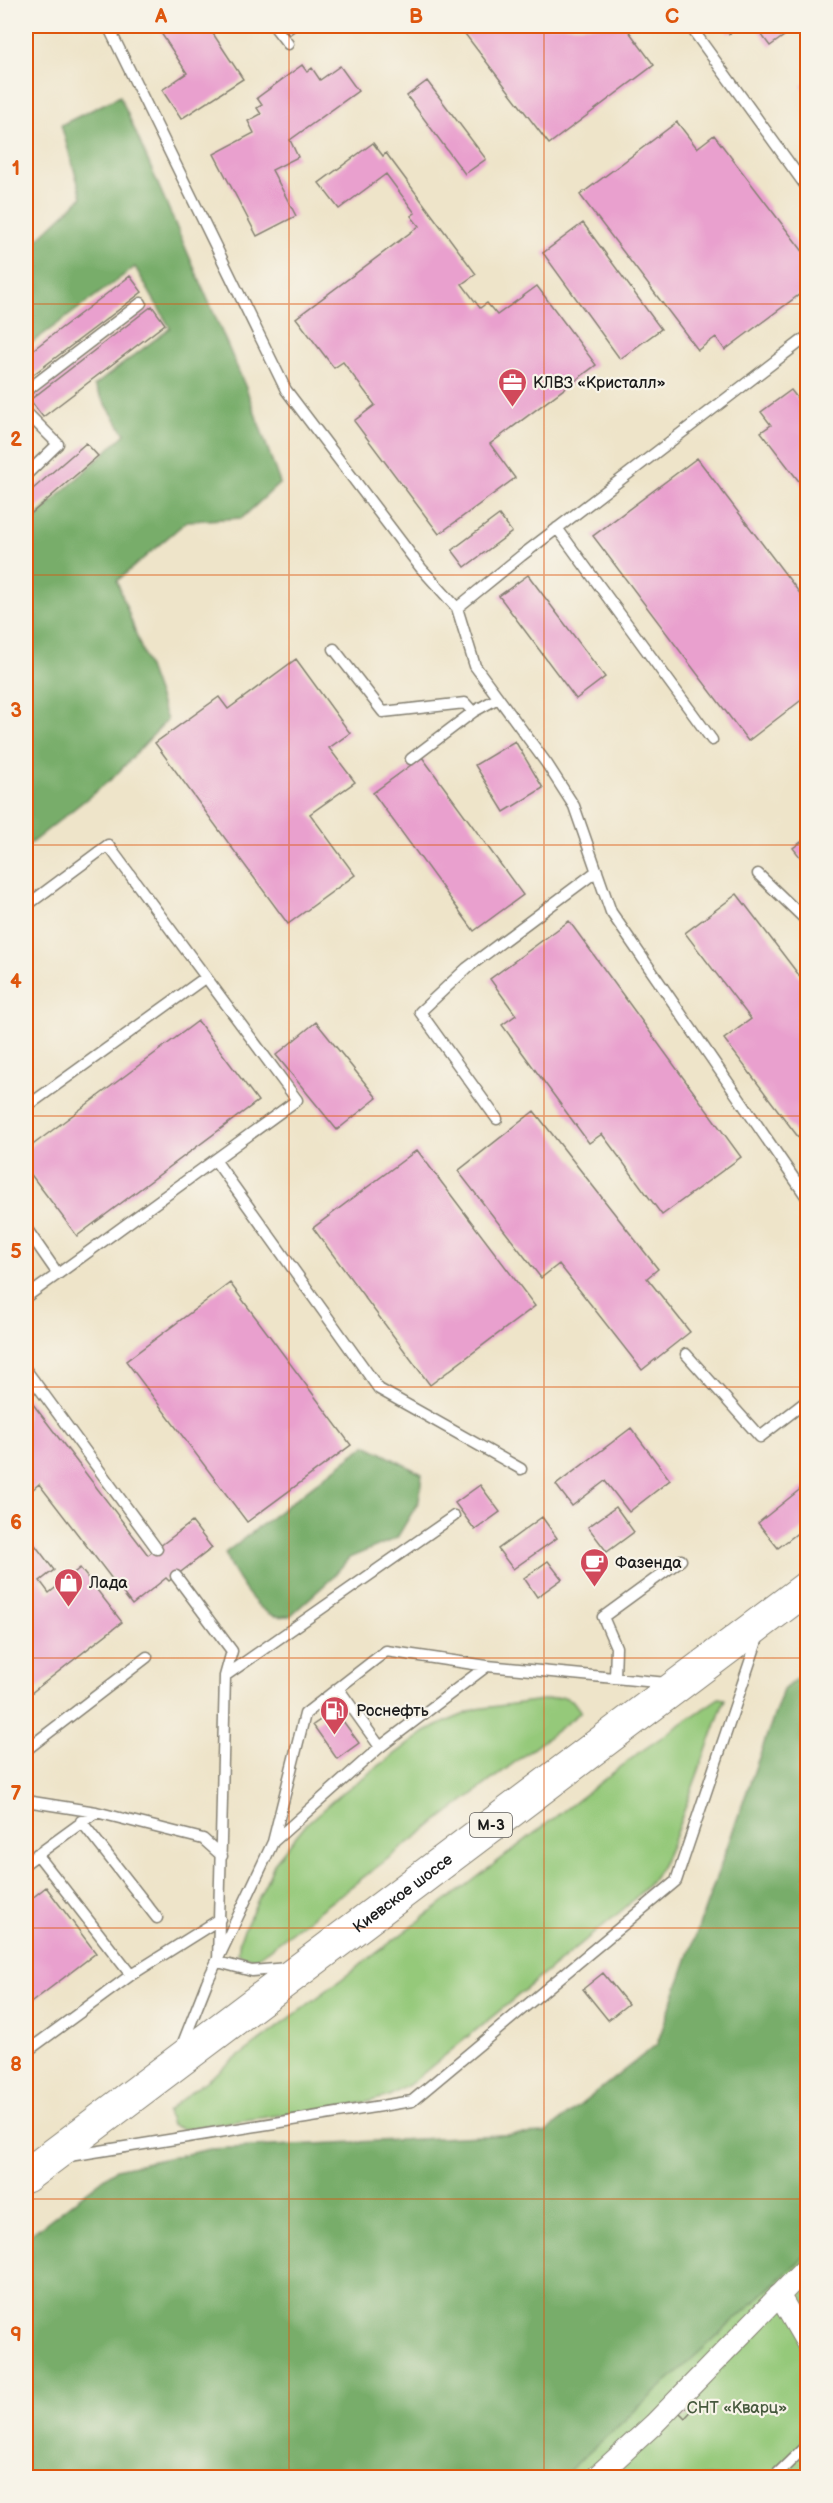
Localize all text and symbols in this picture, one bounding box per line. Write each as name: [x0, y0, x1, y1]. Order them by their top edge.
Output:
text: A: [154, 5, 168, 29]
text: B: [409, 5, 423, 29]
text: C: [665, 5, 679, 29]
text: 1: [12, 157, 20, 181]
office icon: КЛВЗ «Кристалл»: [496, 366, 528, 408]
place label: КЛВЗ «Кристалл»: [533, 374, 666, 393]
text: 2: [10, 428, 22, 452]
text: 3: [10, 699, 22, 723]
text: 4: [10, 970, 22, 994]
text: 5: [10, 1240, 22, 1264]
text: 6: [10, 1511, 22, 1535]
cafe icon: Фазенда: [578, 1546, 610, 1588]
place label: Фазенда: [615, 1554, 682, 1573]
shop icon: Лада: [52, 1566, 84, 1608]
place label: Лада: [88, 1574, 128, 1593]
fuel station icon: Роснефть: [319, 1694, 351, 1736]
place label: Роснефть: [356, 1702, 429, 1721]
text: 7: [10, 1782, 22, 1806]
road number: М-3: [470, 1813, 512, 1837]
street label: Киевское шоссе: [350, 1850, 457, 1937]
text: 8: [10, 2053, 22, 2077]
text: 9: [10, 2323, 22, 2347]
park label: СНТ «Кварц»: [687, 2399, 787, 2418]

